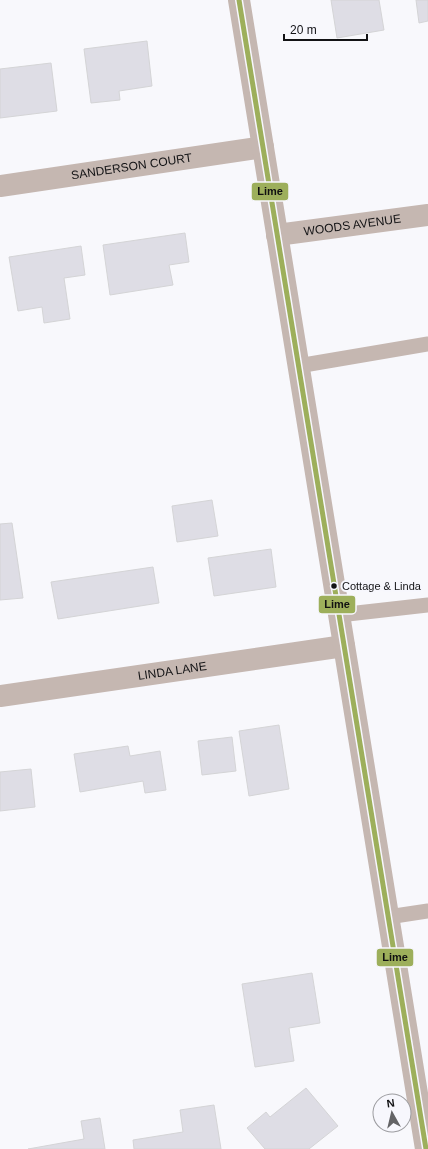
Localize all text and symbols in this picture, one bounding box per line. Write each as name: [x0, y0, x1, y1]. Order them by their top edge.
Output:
scale bar: [284, 16, 367, 42]
text: 20 m: [290, 23, 317, 37]
street label: SANDERSON COURT: [70, 151, 194, 182]
line badge: Lime: [251, 182, 289, 201]
text: Lime: [257, 185, 283, 197]
street label: WOODS AVENUE: [303, 212, 402, 238]
place label: Cottage & Linda: [342, 580, 422, 592]
marker: Cottage & Linda: [329, 581, 339, 591]
line badge: Lime: [318, 595, 356, 614]
text: Lime: [324, 598, 350, 610]
street label: LINDA LANE: [137, 659, 208, 683]
line badge: Lime: [376, 948, 414, 967]
text: Lime: [382, 951, 408, 963]
north arrow: [372, 1093, 412, 1133]
text: N: [386, 1097, 395, 1110]

